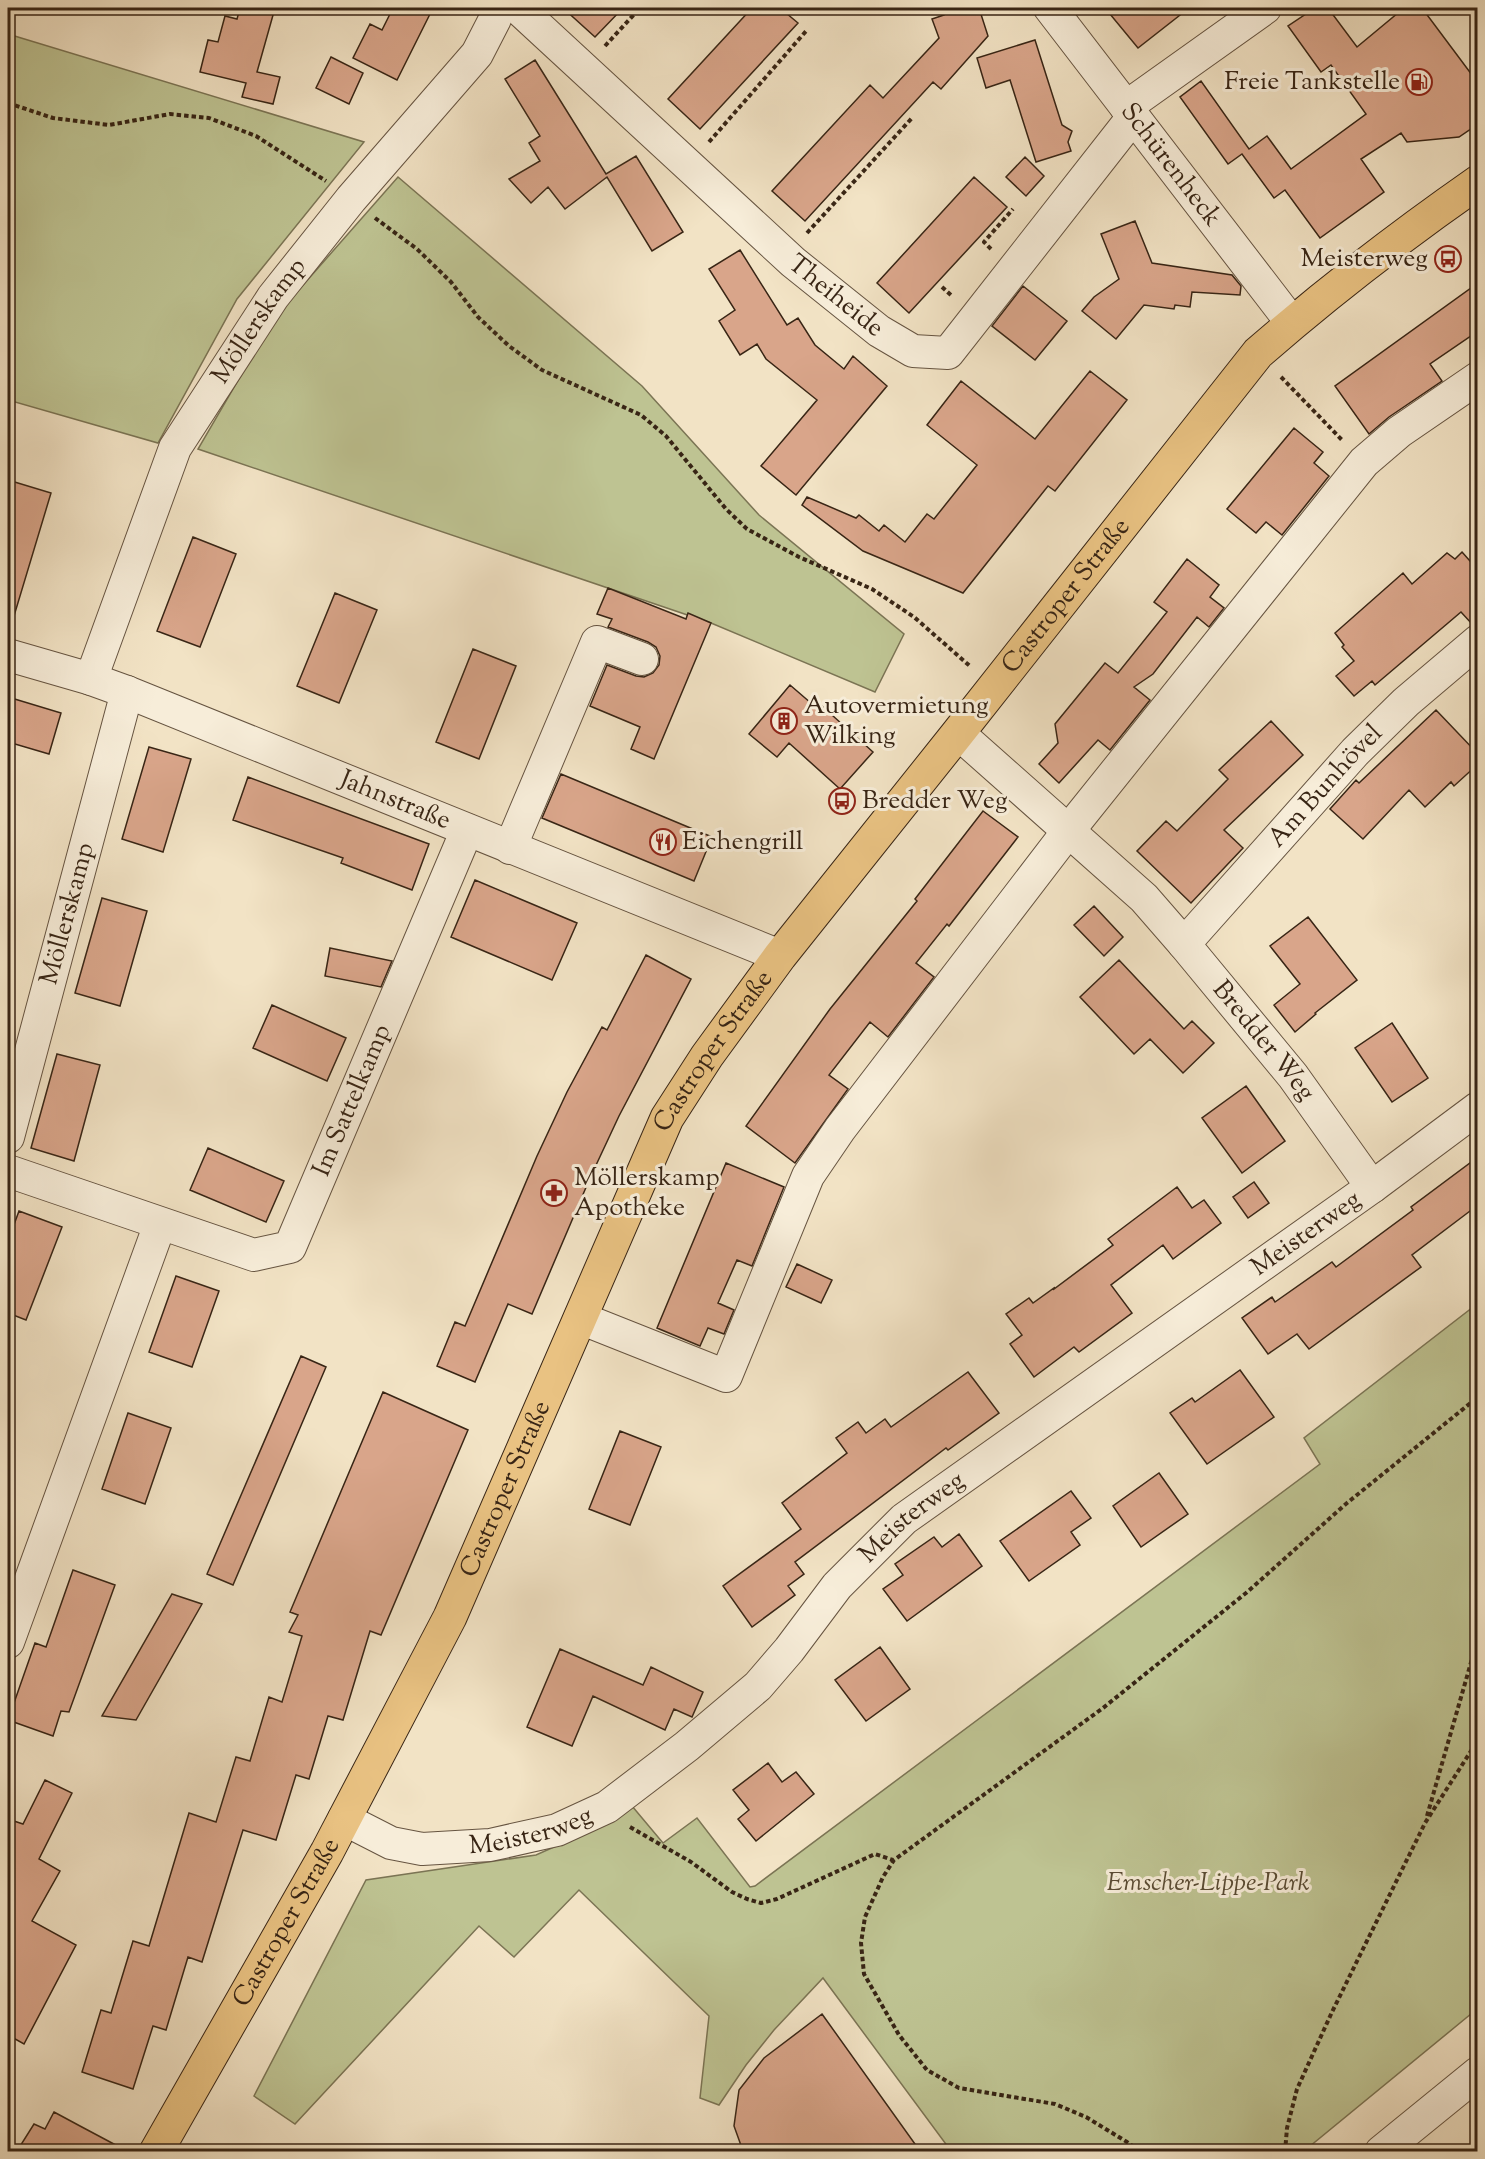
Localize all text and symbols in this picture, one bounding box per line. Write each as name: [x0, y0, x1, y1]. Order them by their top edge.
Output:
place label: Freie Tankstelle: [1224, 64, 1400, 101]
fuel station icon: Freie Tankstelle: [1404, 67, 1434, 97]
street label: Schürenheck: [1111, 95, 1230, 235]
place label: Meisterweg: [1301, 241, 1428, 278]
bus stop icon: Meisterweg: [1433, 244, 1463, 274]
street label: Theiheide: [780, 246, 892, 346]
street label: Möllerskamp: [203, 250, 316, 392]
street label: Castroper Straße: [993, 510, 1139, 682]
place label: Autovermietung Wilking: [804, 688, 989, 755]
building icon: Autovermietung Wilking: [769, 706, 799, 736]
street label: Am Bunhövel: [1259, 716, 1391, 856]
street label: Jahnstraße: [332, 761, 456, 840]
place label: Bredder Weg: [862, 783, 1008, 820]
bus stop icon: Bredder Weg: [827, 786, 857, 816]
place label: Eichengrill: [682, 824, 803, 861]
restaurant icon: Eichengrill: [648, 827, 678, 857]
street label: Möllerskamp: [31, 839, 104, 989]
street label: Castroper Straße: [645, 963, 782, 1138]
street label: Bredder Weg: [1203, 973, 1324, 1109]
street label: Im Sattelkamp: [304, 1019, 401, 1182]
place label: Möllerskamp Apotheke: [574, 1160, 720, 1227]
pharmacy icon: Möllerskamp Apotheke: [539, 1178, 569, 1208]
street label: Meisterweg: [1243, 1182, 1369, 1286]
street label: Castroper Straße: [451, 1395, 560, 1583]
street label: Meisterweg: [851, 1463, 972, 1572]
street label: Meisterweg: [468, 1797, 599, 1865]
street label: Castroper Straße: [224, 1832, 350, 2014]
park label: Emscher-Lippe-Park: [1107, 1865, 1310, 1902]

